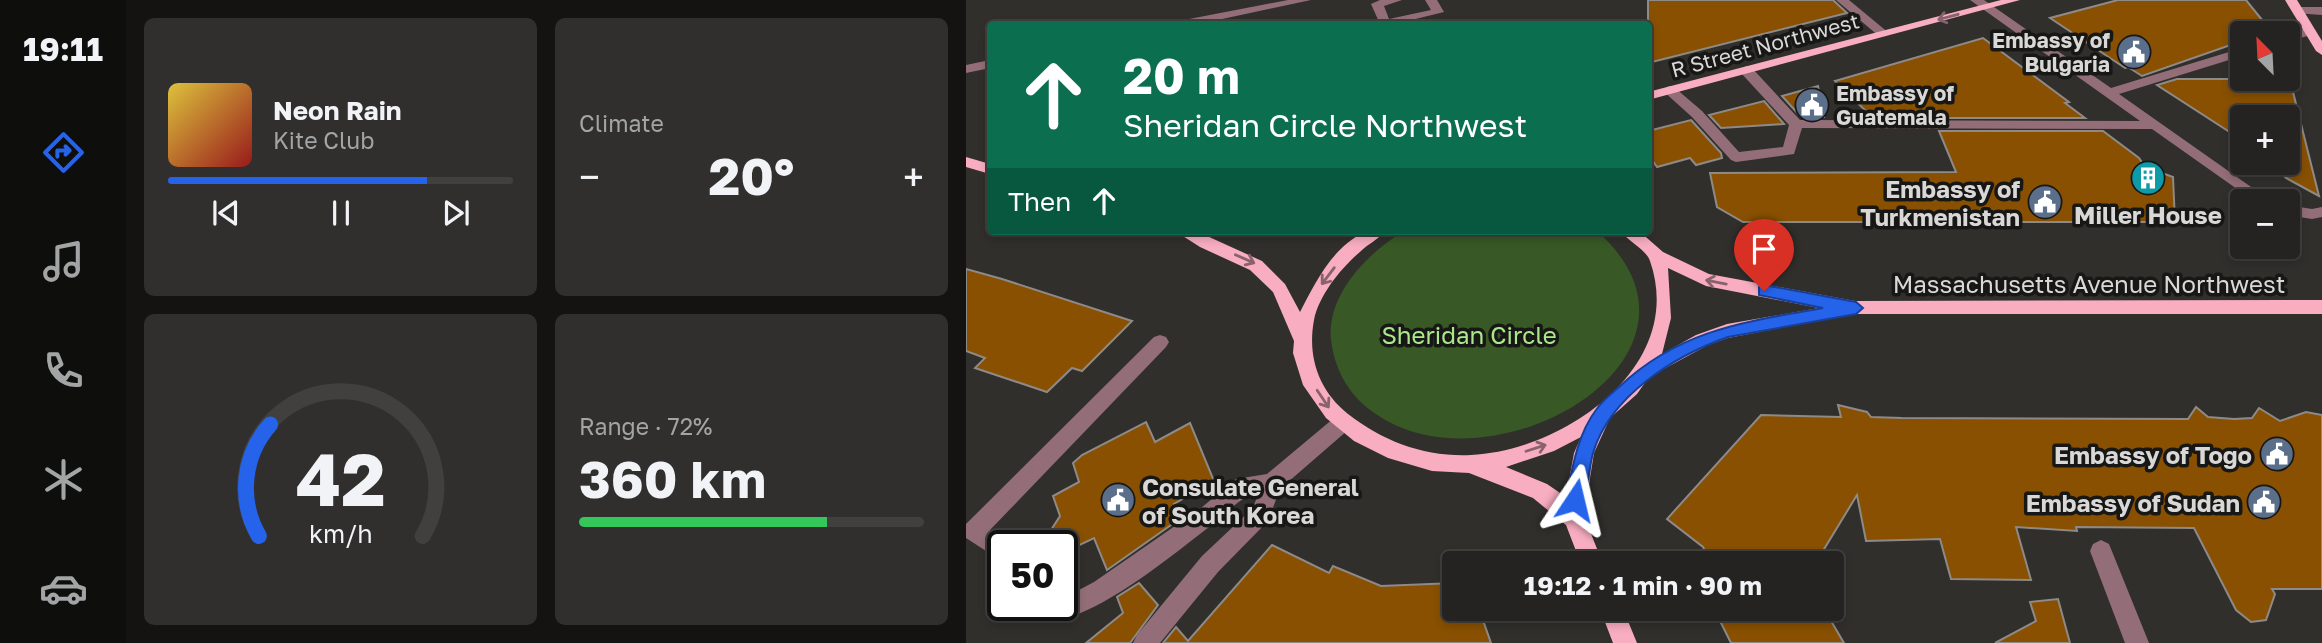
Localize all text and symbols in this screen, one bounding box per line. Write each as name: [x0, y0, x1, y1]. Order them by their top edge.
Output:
street label: R Street Northwest: [1668, 7, 1862, 83]
one-way arrow: [1937, 11, 1959, 24]
north arrow: [2230, 21, 2300, 91]
map controls: [2230, 21, 2300, 259]
place label: Embassy of Bulgaria: [1992, 27, 2110, 77]
text: 19:11: [23, 30, 103, 68]
public building icon: Embassy of Bulgaria: [2115, 33, 2153, 71]
text: 20 m: [1123, 46, 1240, 105]
icon: ahead: [1008, 49, 1099, 140]
place label: Embassy of Guatemala: [1836, 80, 1954, 130]
public building icon: Embassy of Guatemala: [1793, 86, 1831, 124]
text: Neon Rain: [273, 95, 402, 126]
button: +: [2230, 105, 2300, 175]
text: Sheridan Circle Northwest: [1123, 106, 1527, 144]
text: Climate: [579, 109, 664, 137]
text: Kite Club: [273, 126, 374, 154]
icon: directions: [39, 128, 88, 177]
text: 20°: [709, 144, 794, 206]
text: −: [579, 154, 600, 199]
text: +: [903, 154, 924, 199]
building icon: Miller House: [2129, 159, 2167, 197]
place label: Embassy of Turkmenistan: [1860, 174, 2020, 231]
icon: ahead: [1085, 182, 1123, 220]
public building icon: Embassy of Turkmenistan: [2026, 183, 2064, 221]
text: Then: [1008, 186, 1071, 217]
button: −: [2230, 189, 2300, 259]
icon: previous: [207, 194, 245, 232]
icon: pause: [322, 194, 360, 232]
icon: next: [437, 194, 475, 232]
place label: Miller House: [2074, 200, 2222, 229]
pin: [1734, 219, 1794, 291]
icon: arrive: [1745, 230, 1783, 268]
icon: music: [39, 237, 88, 286]
one-way arrow: [1233, 253, 1255, 266]
one-way arrow: [1321, 266, 1335, 285]
street label: Massachusetts Avenue Northwest: [1893, 269, 2285, 298]
one-way arrow: [1705, 274, 1728, 288]
park label: Sheridan Circle: [1381, 320, 1557, 349]
icon: phone: [39, 346, 88, 395]
one-way arrow: [1317, 389, 1331, 409]
text: Range · 72%: [579, 412, 712, 440]
text: 42: [296, 435, 385, 522]
public building icon: Embassy of Togo: [2258, 435, 2296, 473]
place label: Embassy of Togo: [2054, 440, 2252, 469]
one-way arrow: [1525, 441, 1547, 454]
text: 360 km: [579, 447, 766, 509]
icon: climate: [39, 455, 88, 504]
position arrow: [1538, 463, 1612, 537]
place label: Consulate General of South Korea: [1142, 472, 1359, 529]
public building icon: Consulate General of South Korea: [1099, 481, 1137, 519]
public building icon: Embassy of Sudan: [2245, 483, 2283, 521]
place label: Embassy of Sudan: [2026, 488, 2240, 517]
text: km/h: [309, 517, 372, 548]
speed limit sign: 50: [987, 530, 1078, 621]
icon: car: [39, 564, 88, 613]
text: 19:12 · 1 min · 90 m: [1524, 570, 1762, 601]

